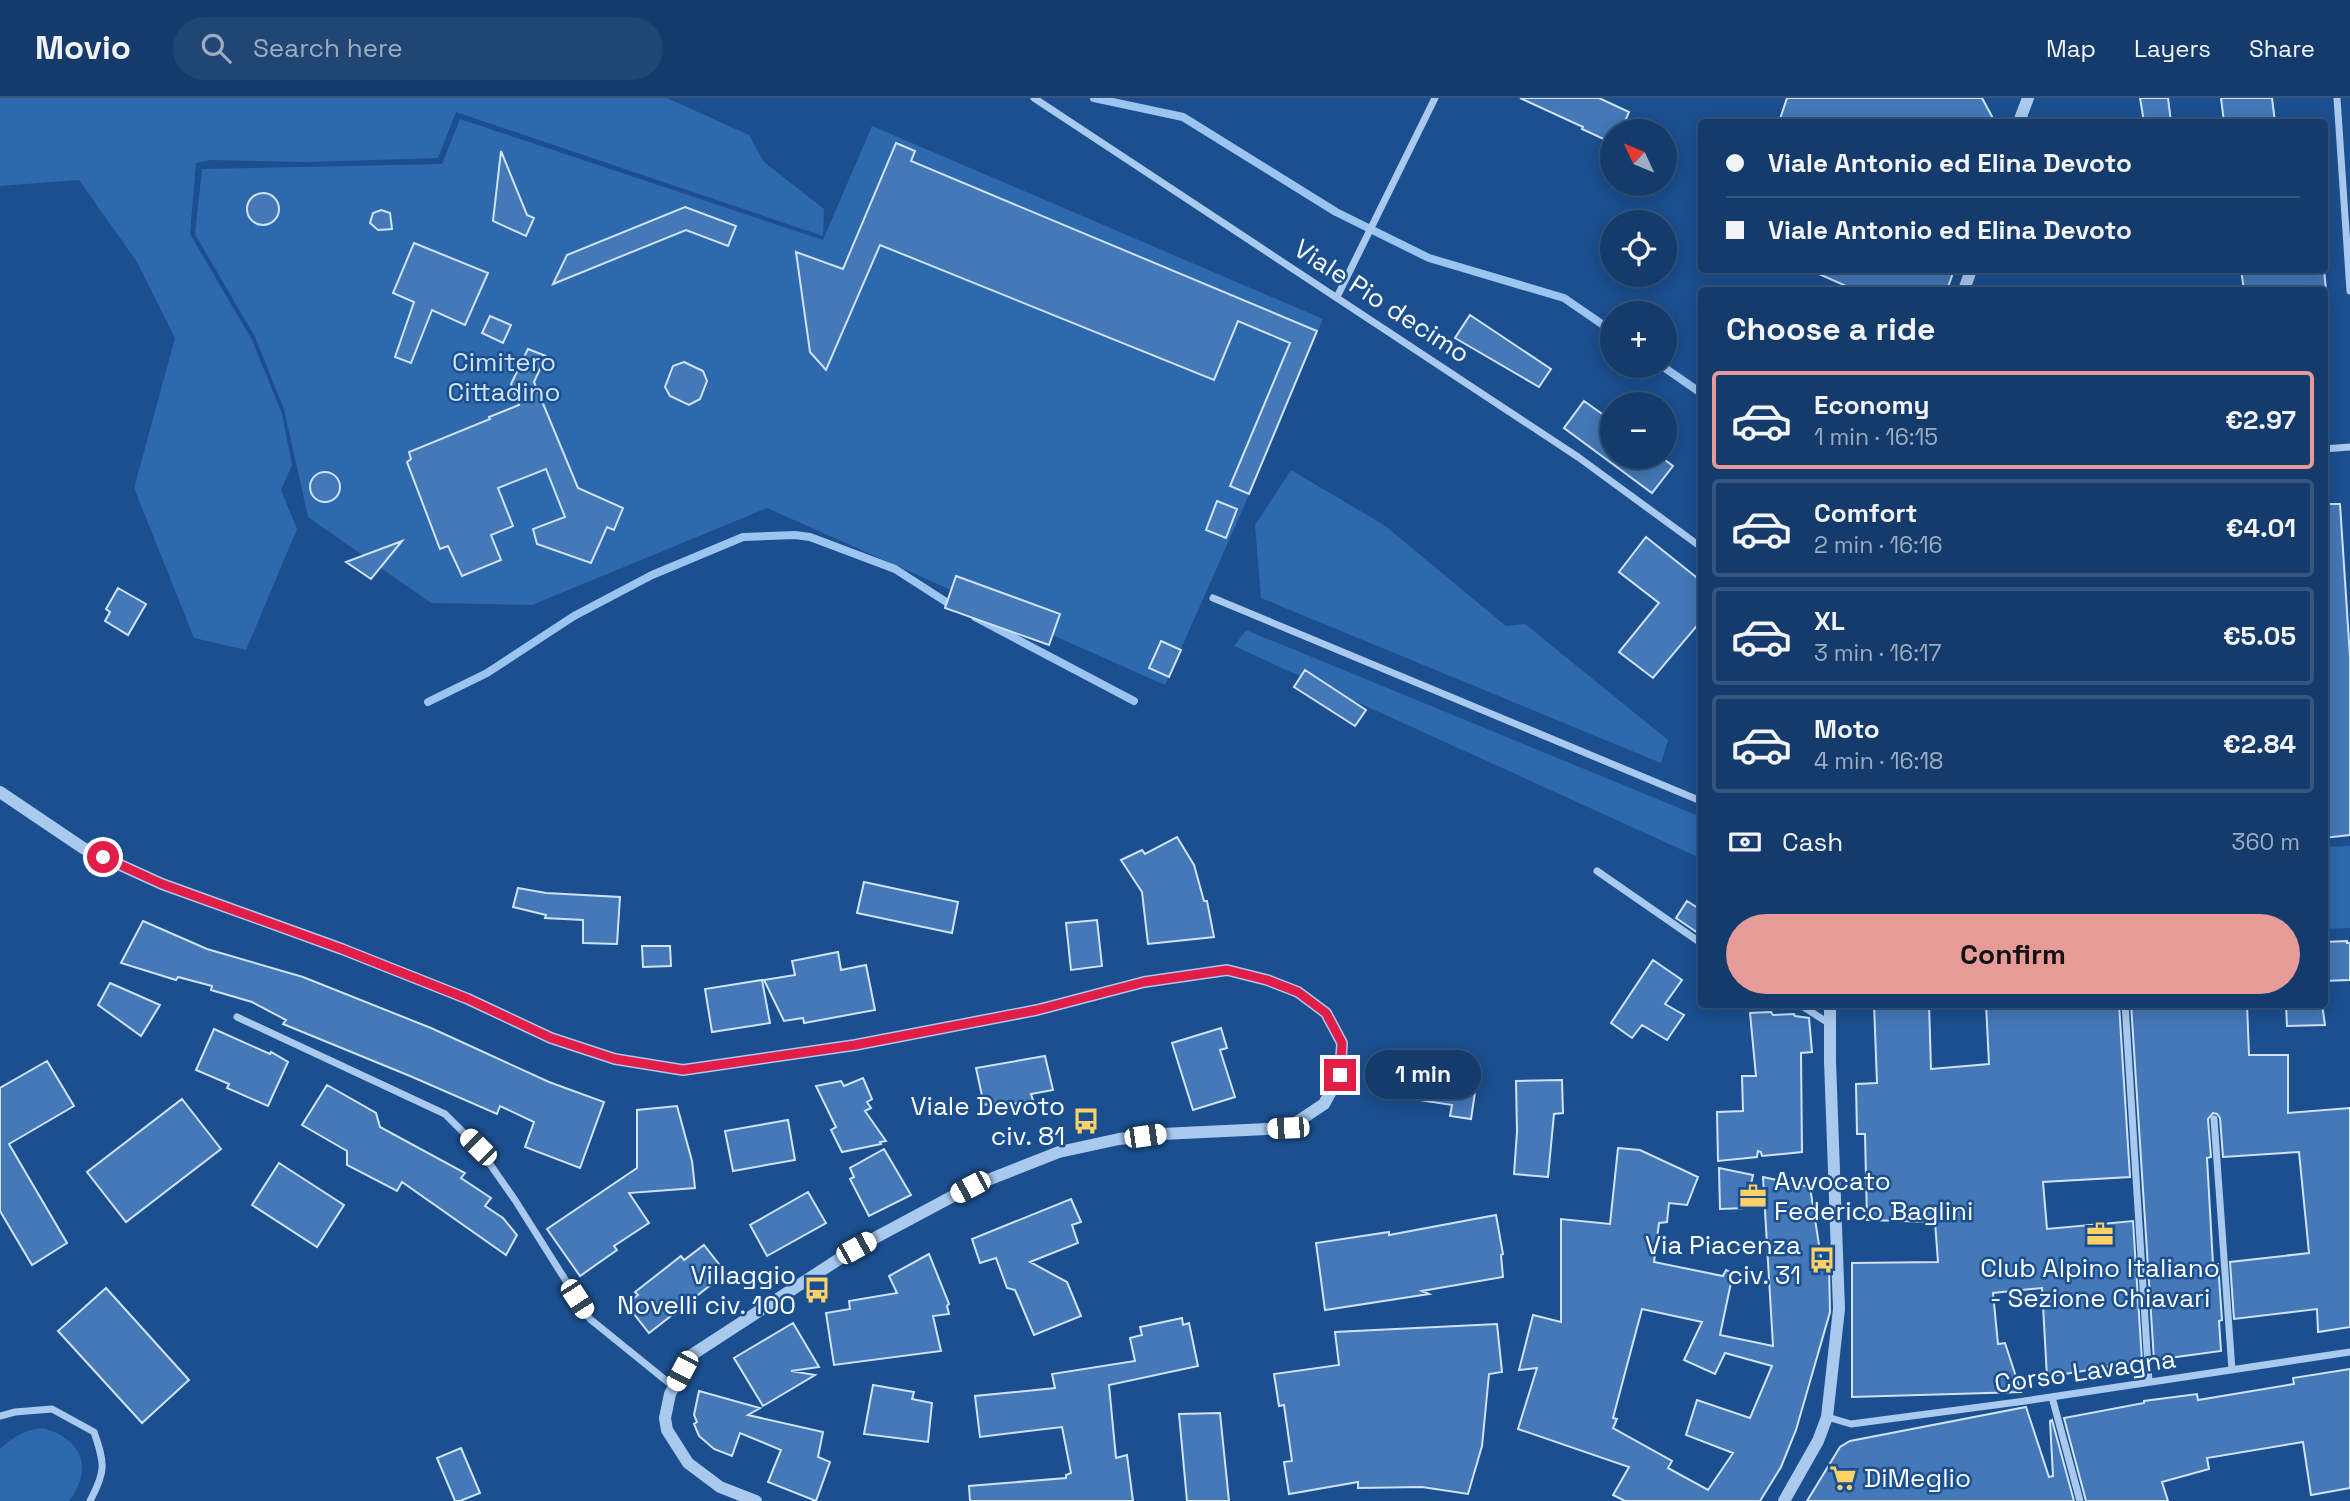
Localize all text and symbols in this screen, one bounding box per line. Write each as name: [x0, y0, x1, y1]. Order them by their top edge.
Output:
search box: [173, 17, 663, 80]
text: Movio: [35, 27, 131, 69]
icon: search: [197, 29, 235, 67]
text: Search here: [253, 31, 403, 65]
text: Map: [2046, 33, 2096, 64]
text: Layers: [2134, 33, 2211, 64]
text: Share: [2249, 33, 2315, 64]
north arrow: [1600, 119, 1676, 196]
map controls: [1600, 119, 1677, 469]
text: Viale Antonio ed Elina Devoto: [1768, 146, 2132, 180]
button: locate: [1600, 210, 1677, 287]
text: Viale Antonio ed Elina Devoto: [1768, 213, 2132, 247]
street label: Viale Pio decimo: [1288, 231, 1476, 371]
button: +: [1600, 301, 1677, 378]
text: Choose a ride: [1726, 309, 1936, 349]
park label: Cimitero Cittadino: [447, 345, 561, 409]
text: Economy: [1814, 388, 1930, 422]
icon: car: [1730, 389, 1793, 452]
button: −: [1600, 392, 1677, 469]
text: €2.97: [2225, 403, 2296, 437]
text: 1 min · 16:15: [1814, 422, 1938, 452]
text: Comfort: [1814, 496, 1917, 530]
icon: car: [1730, 497, 1793, 560]
text: €4.01: [2226, 511, 2296, 545]
text: 2 min · 16:16: [1814, 530, 1943, 560]
text: XL: [1814, 604, 1845, 638]
icon: car: [1730, 605, 1793, 668]
text: €5.05: [2223, 619, 2296, 653]
text: 3 min · 16:17: [1814, 638, 1942, 668]
text: Moto: [1814, 712, 1880, 746]
icon: car: [1730, 713, 1793, 776]
text: €2.84: [2223, 727, 2296, 761]
text: 4 min · 16:18: [1814, 746, 1943, 776]
icon: cash: [1726, 823, 1764, 861]
text: Cash: [1782, 825, 1843, 859]
text: 360 m: [2232, 827, 2300, 857]
route start: [87, 841, 119, 873]
button: Confirm: [1726, 914, 2300, 994]
callout: 1 min: [1364, 1051, 1480, 1100]
route end: [1324, 1059, 1356, 1091]
text: 1 min: [1395, 1059, 1451, 1089]
place label: Viale Devoto civ. 81: [910, 1089, 1065, 1153]
bus stop icon: Viale Devoto civ. 81: [1071, 1106, 1101, 1136]
car: [1267, 1117, 1310, 1139]
car: [1123, 1123, 1168, 1149]
car: [456, 1125, 501, 1169]
place label: Avvocato Federico Baglini: [1774, 1164, 1973, 1228]
car: [947, 1168, 994, 1206]
office icon: Avvocato Federico Baglini: [1738, 1181, 1768, 1211]
office icon: Club Alpino Italiano - Sezione Chiavari: [2085, 1219, 2115, 1249]
place label: Via Piacenza civ. 31: [1645, 1228, 1801, 1292]
car: [833, 1229, 880, 1267]
bus stop icon: Via Piacenza civ. 31: [1807, 1245, 1837, 1275]
place label: Club Alpino Italiano - Sezione Chiavari: [1980, 1251, 2220, 1315]
place label: Villaggio Novelli civ. 100: [617, 1258, 796, 1322]
bus stop icon: Villaggio Novelli civ. 100: [802, 1275, 832, 1305]
car: [557, 1276, 598, 1322]
street label: Corso Lavagna: [1992, 1341, 2178, 1401]
car: [663, 1348, 702, 1394]
place label: DiMeglio: [1864, 1461, 1971, 1495]
supermarket icon: DiMeglio: [1828, 1463, 1858, 1493]

